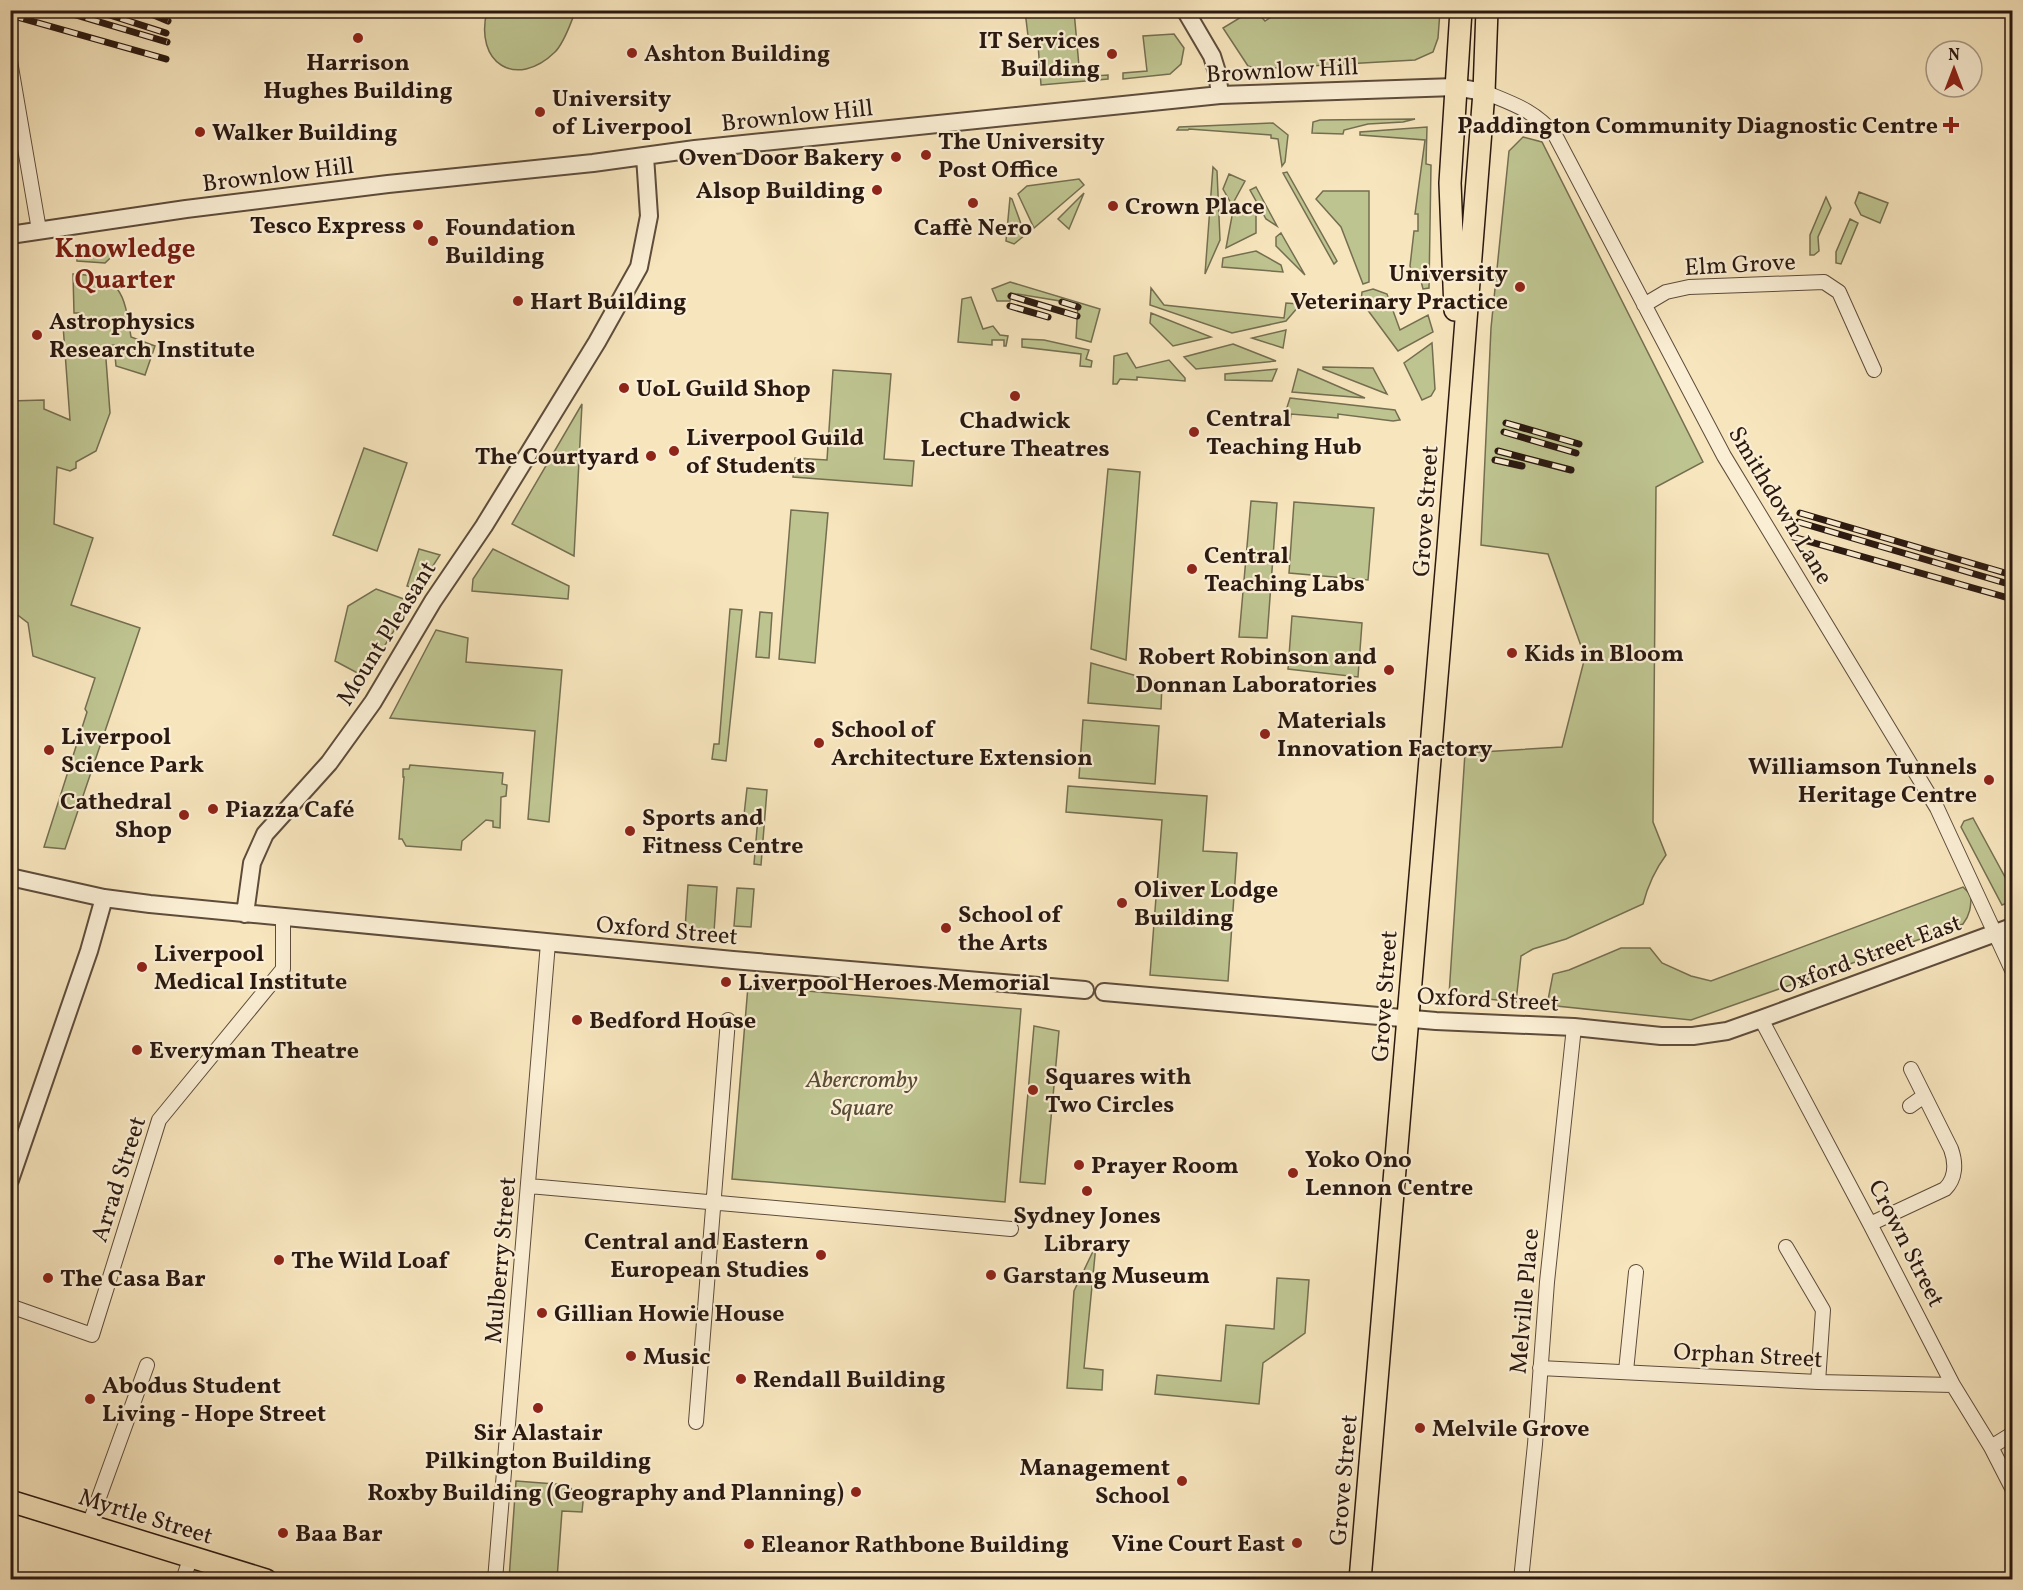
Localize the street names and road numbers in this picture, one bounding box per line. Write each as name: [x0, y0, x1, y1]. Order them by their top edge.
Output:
street label: Brownlow Hill: [1205, 51, 1359, 93]
street label: Brownlow Hill: [720, 92, 875, 142]
street label: Brownlow Hill: [201, 150, 356, 202]
street label: Elm Grove: [1684, 246, 1797, 286]
street label: Smithdown Lane: [1719, 420, 1840, 592]
street label: Grove Street: [1405, 444, 1449, 578]
street label: Mount Pleasant: [330, 555, 446, 713]
street label: Oxford Street East: [1775, 907, 1967, 1005]
street label: Oxford Street: [594, 909, 739, 955]
street label: Grove Street: [1364, 929, 1408, 1063]
street label: Oxford Street: [1416, 980, 1560, 1022]
street label: Arrad Street: [84, 1112, 156, 1247]
street label: Crown Street: [1859, 1174, 1952, 1313]
street label: Mulberry Street: [478, 1175, 526, 1345]
street label: Melville Place: [1503, 1227, 1549, 1375]
street label: Orphan Street: [1672, 1336, 1823, 1378]
street label: Grove Street: [1322, 1413, 1368, 1547]
street label: Myrtle Street: [74, 1481, 217, 1554]

